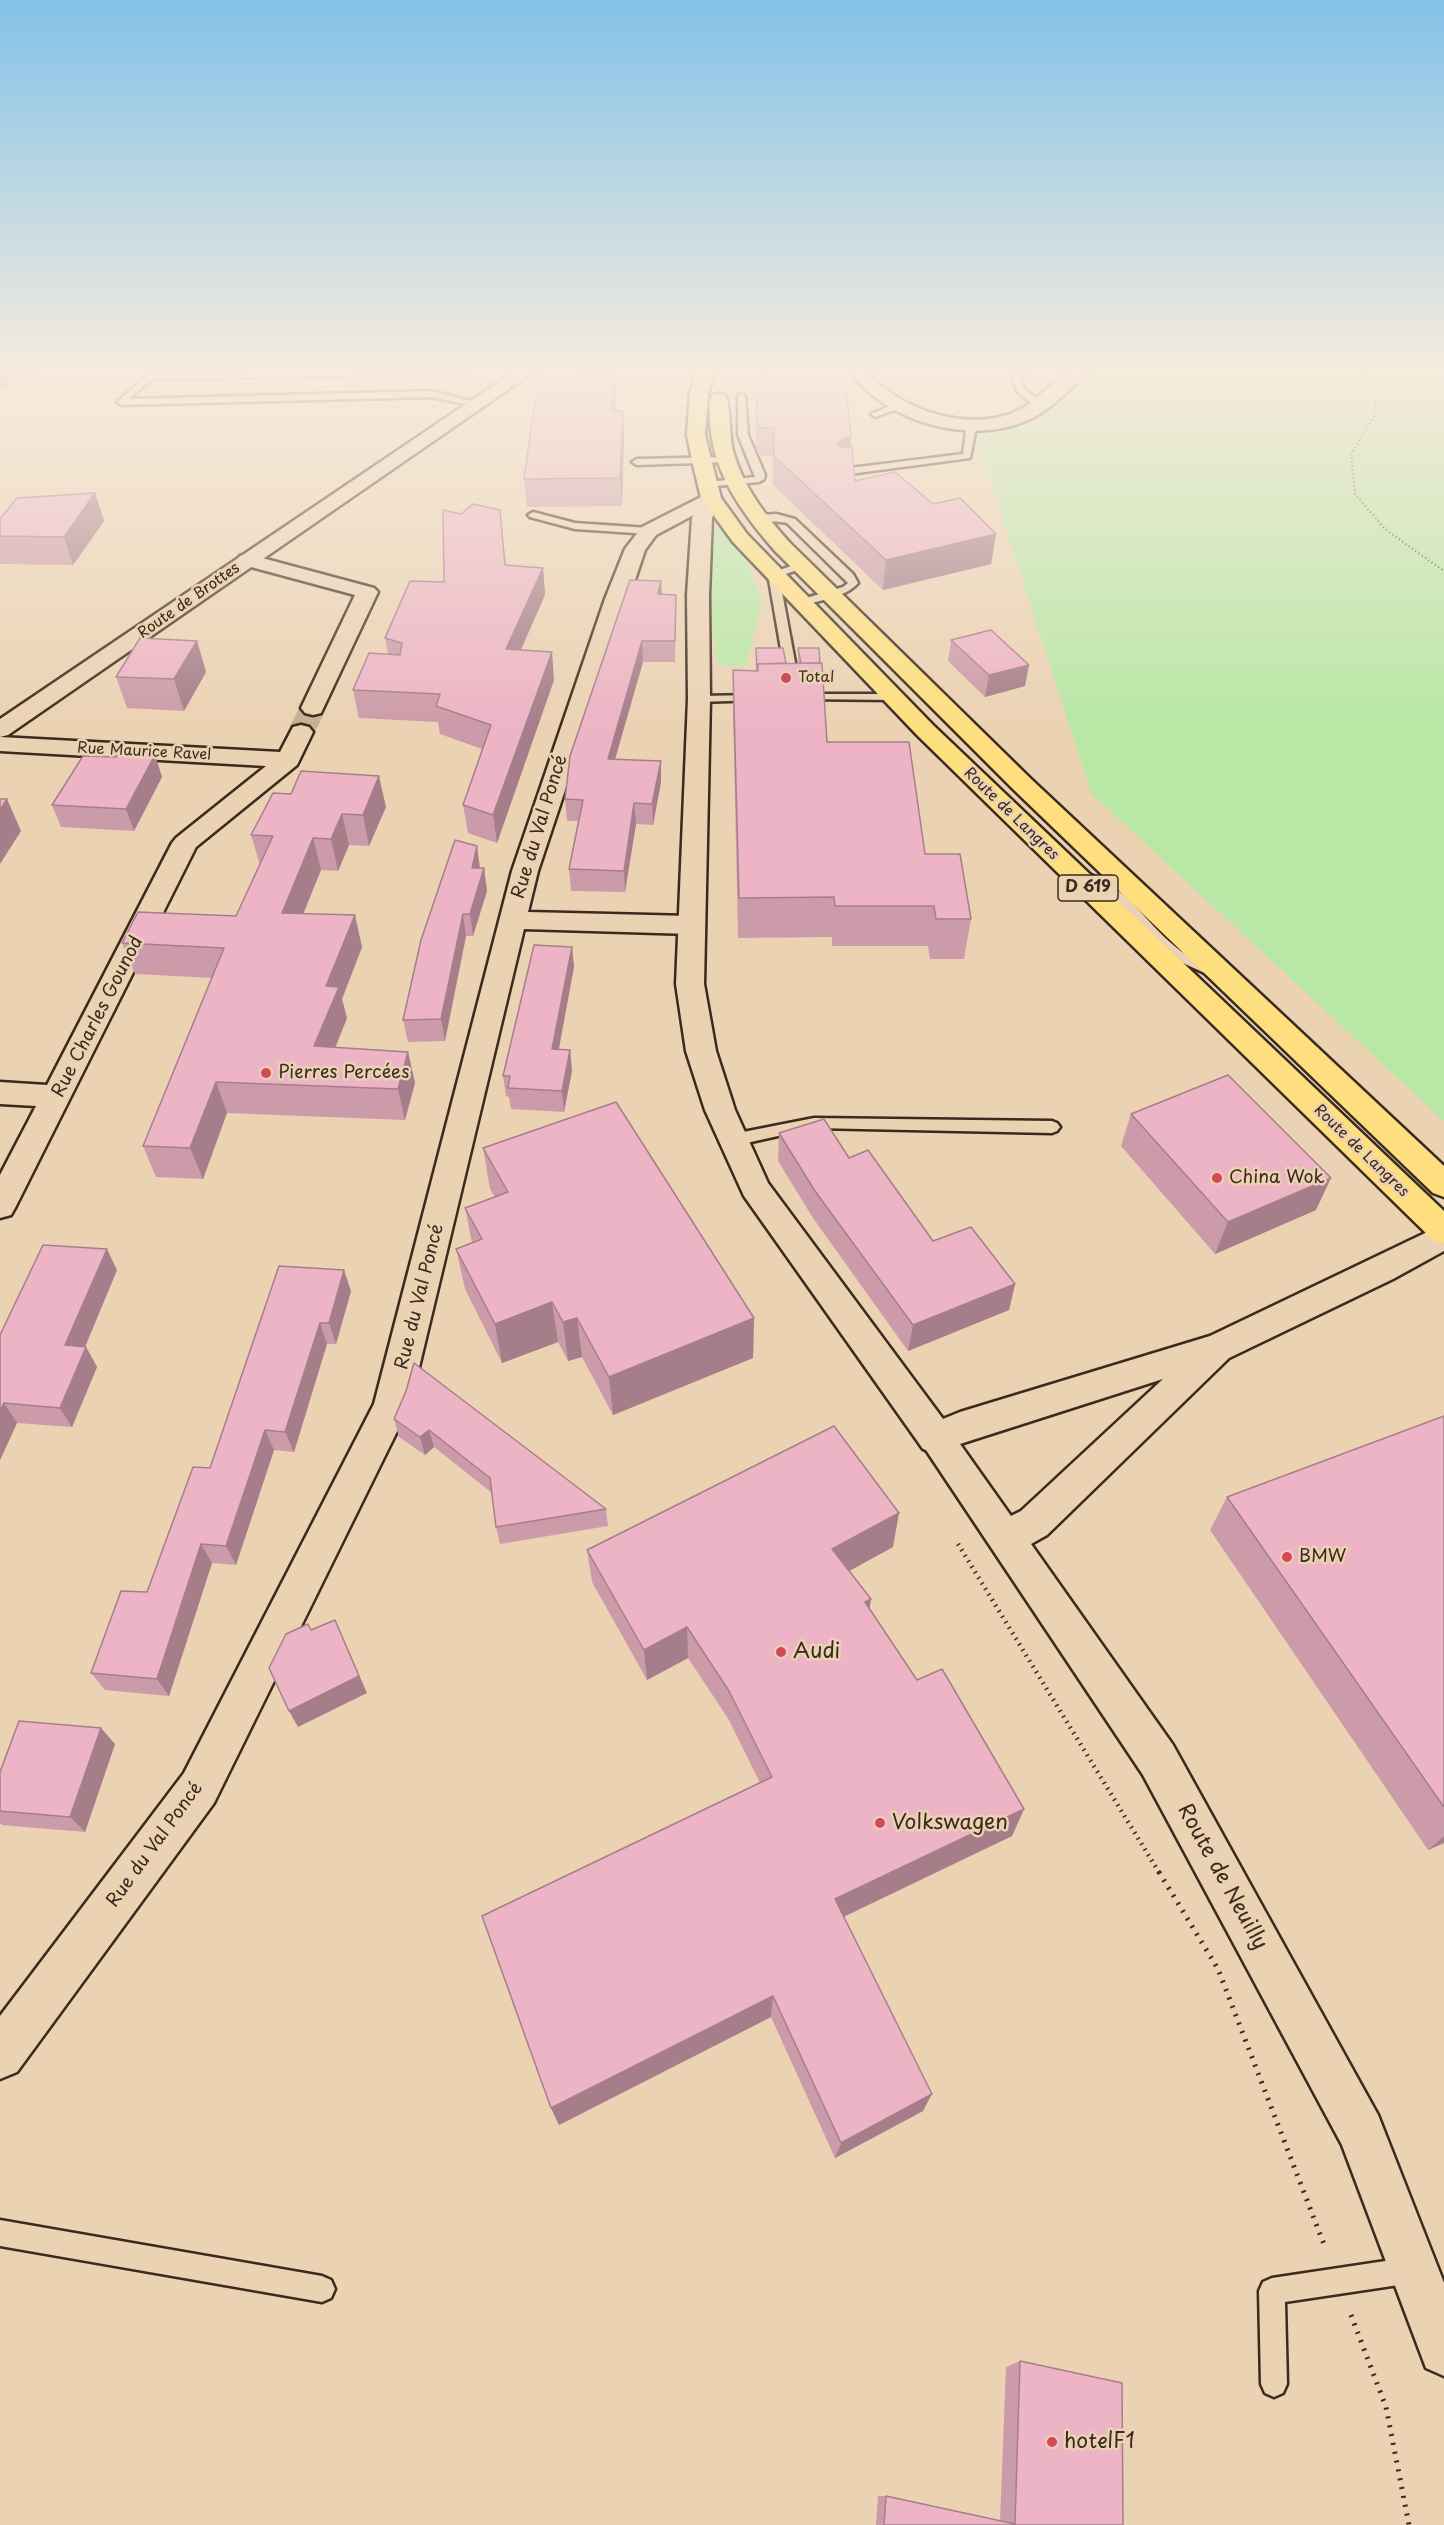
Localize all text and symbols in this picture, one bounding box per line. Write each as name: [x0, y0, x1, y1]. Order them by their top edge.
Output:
street label: Route de Brottes: [135, 559, 243, 643]
place label: Total: [798, 669, 834, 687]
marker: Total: [779, 671, 793, 685]
street label: Rue Maurice Ravel: [76, 739, 212, 765]
street label: Rue du Val Poncé: [508, 752, 572, 902]
street label: Route de Langres: [960, 764, 1062, 864]
road number: D 619: [1058, 875, 1118, 901]
street label: Rue Charles Gounod: [48, 933, 148, 1101]
place label: Pierres Percées: [278, 1062, 409, 1084]
marker: Pierres Percées: [259, 1066, 273, 1080]
street label: Route de Langres: [1310, 1101, 1412, 1201]
place label: China Wok: [1229, 1167, 1325, 1189]
marker: China Wok: [1210, 1171, 1224, 1185]
street label: Rue du Val Poncé: [391, 1222, 449, 1372]
place label: BMW: [1299, 1546, 1346, 1568]
marker: BMW: [1280, 1550, 1294, 1564]
place label: Audi: [793, 1639, 840, 1665]
marker: Audi: [774, 1645, 788, 1659]
street label: Rue du Val Poncé: [102, 1778, 208, 1912]
street label: Route de Neuilly: [1171, 1800, 1273, 1954]
place label: Volkswagen: [892, 1810, 1008, 1836]
marker: Volkswagen: [873, 1816, 887, 1830]
place label: hotelF1: [1064, 2429, 1135, 2455]
marker: hotelF1: [1045, 2435, 1059, 2449]

